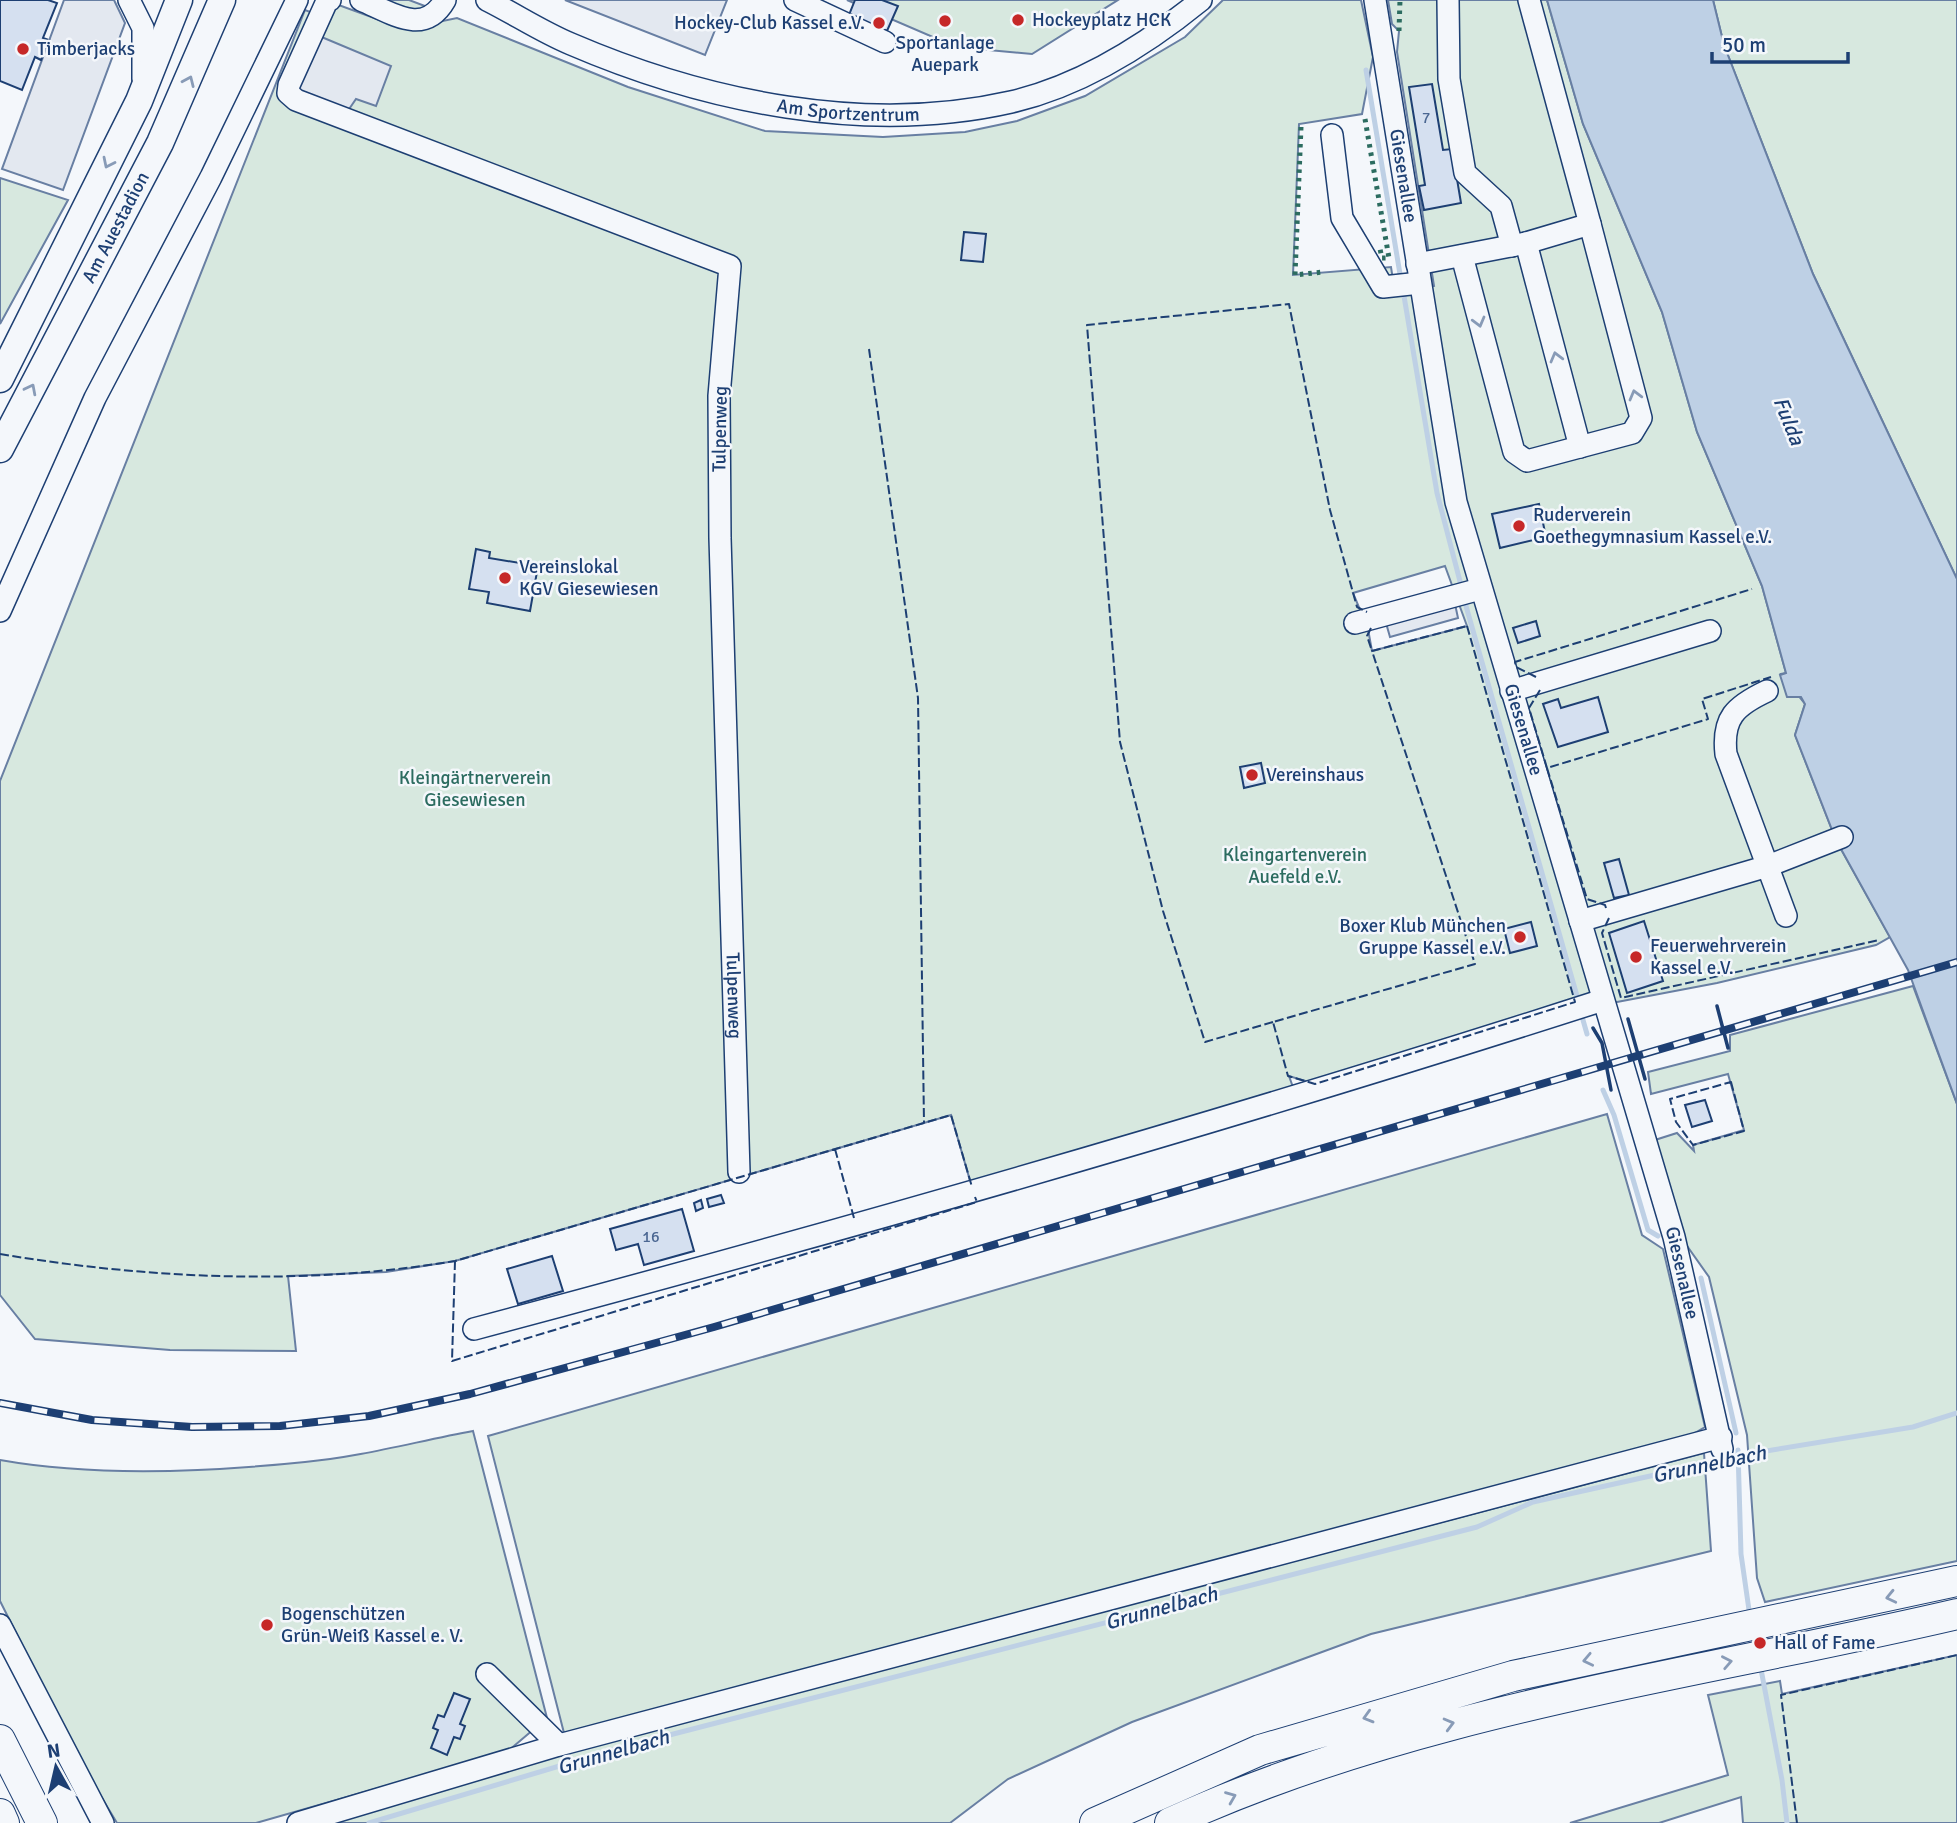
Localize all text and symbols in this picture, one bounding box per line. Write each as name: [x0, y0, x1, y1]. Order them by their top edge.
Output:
place label: Hockeyplatz HCK: [1032, 8, 1172, 32]
place label: Hockey-Club Kassel e.V.: [674, 11, 865, 35]
marker: Hockeyplatz HCK: [1010, 12, 1026, 28]
marker: Sportanlage Auepark: [937, 13, 953, 29]
marker: Hockey-Club Kassel e.V.: [871, 15, 887, 31]
scale bar: [1712, 21, 1848, 65]
place label: Sportanlage Auepark: [895, 31, 995, 77]
text: 50 m: [1722, 32, 1766, 58]
place label: Timberjacks: [37, 37, 135, 61]
marker: Timberjacks: [15, 41, 31, 57]
one-way arrow: [181, 76, 195, 88]
street label: Am Sportzentrum: [775, 94, 920, 127]
house number: 7: [1422, 108, 1430, 128]
street label: Giesenallee: [1384, 127, 1423, 224]
one-way arrow: [103, 156, 117, 168]
street label: Am Auestadion: [77, 168, 155, 287]
one-way arrow: [1471, 315, 1485, 327]
one-way arrow: [1550, 351, 1565, 363]
one-way arrow: [23, 384, 37, 396]
street label: Tulpenweg: [707, 386, 733, 472]
one-way arrow: [1629, 389, 1644, 401]
water label: Fulda: [1768, 393, 1811, 450]
place label: Ruderverein Goethegymnasium Kassel e.V.: [1533, 503, 1772, 549]
marker: Ruderverein Goethegymnasium Kassel e.V.: [1511, 518, 1527, 534]
place label: Vereinslokal KGV Giesewiesen: [519, 555, 659, 601]
marker: Vereinslokal KGV Giesewiesen: [497, 570, 513, 586]
street label: Giesenallee: [1499, 681, 1548, 778]
place label: Vereinshaus: [1266, 763, 1364, 787]
park label: Kleingärtnerverein Giesewiesen: [399, 766, 551, 812]
marker: Vereinshaus: [1244, 767, 1260, 783]
park label: Kleingartenverein Auefeld e.V.: [1223, 843, 1367, 889]
place label: Boxer Klub München Gruppe Kassel e.V.: [1339, 914, 1506, 960]
marker: Boxer Klub München Gruppe Kassel e.V.: [1512, 929, 1528, 945]
place label: Feuerwehrverein Kassel e.V.: [1650, 934, 1787, 980]
marker: Feuerwehrverein Kassel e.V.: [1628, 949, 1644, 965]
street label: Tulpenweg: [720, 952, 747, 1039]
street label: Giesenallee: [1660, 1224, 1704, 1322]
house number: 16: [642, 1227, 660, 1247]
water label: Grunnelbach: [1650, 1439, 1769, 1489]
water label: Grunnelbach: [1102, 1580, 1221, 1635]
one-way arrow: [1885, 1588, 1897, 1603]
place label: Bogenschützen Grün-Weiß Kassel e. V.: [281, 1602, 463, 1648]
marker: Bogenschützen Grün-Weiß Kassel e. V.: [259, 1617, 275, 1633]
place label: Hall of Fame: [1774, 1631, 1875, 1655]
marker: Hall of Fame: [1752, 1635, 1768, 1651]
one-way arrow: [1582, 1651, 1594, 1666]
one-way arrow: [1721, 1656, 1733, 1671]
one-way arrow: [1362, 1709, 1374, 1723]
one-way arrow: [1443, 1718, 1455, 1732]
water label: Grunnelbach: [554, 1723, 673, 1780]
north arrow: [21, 1732, 91, 1802]
text: N: [46, 1738, 62, 1764]
one-way arrow: [1223, 1791, 1236, 1805]

